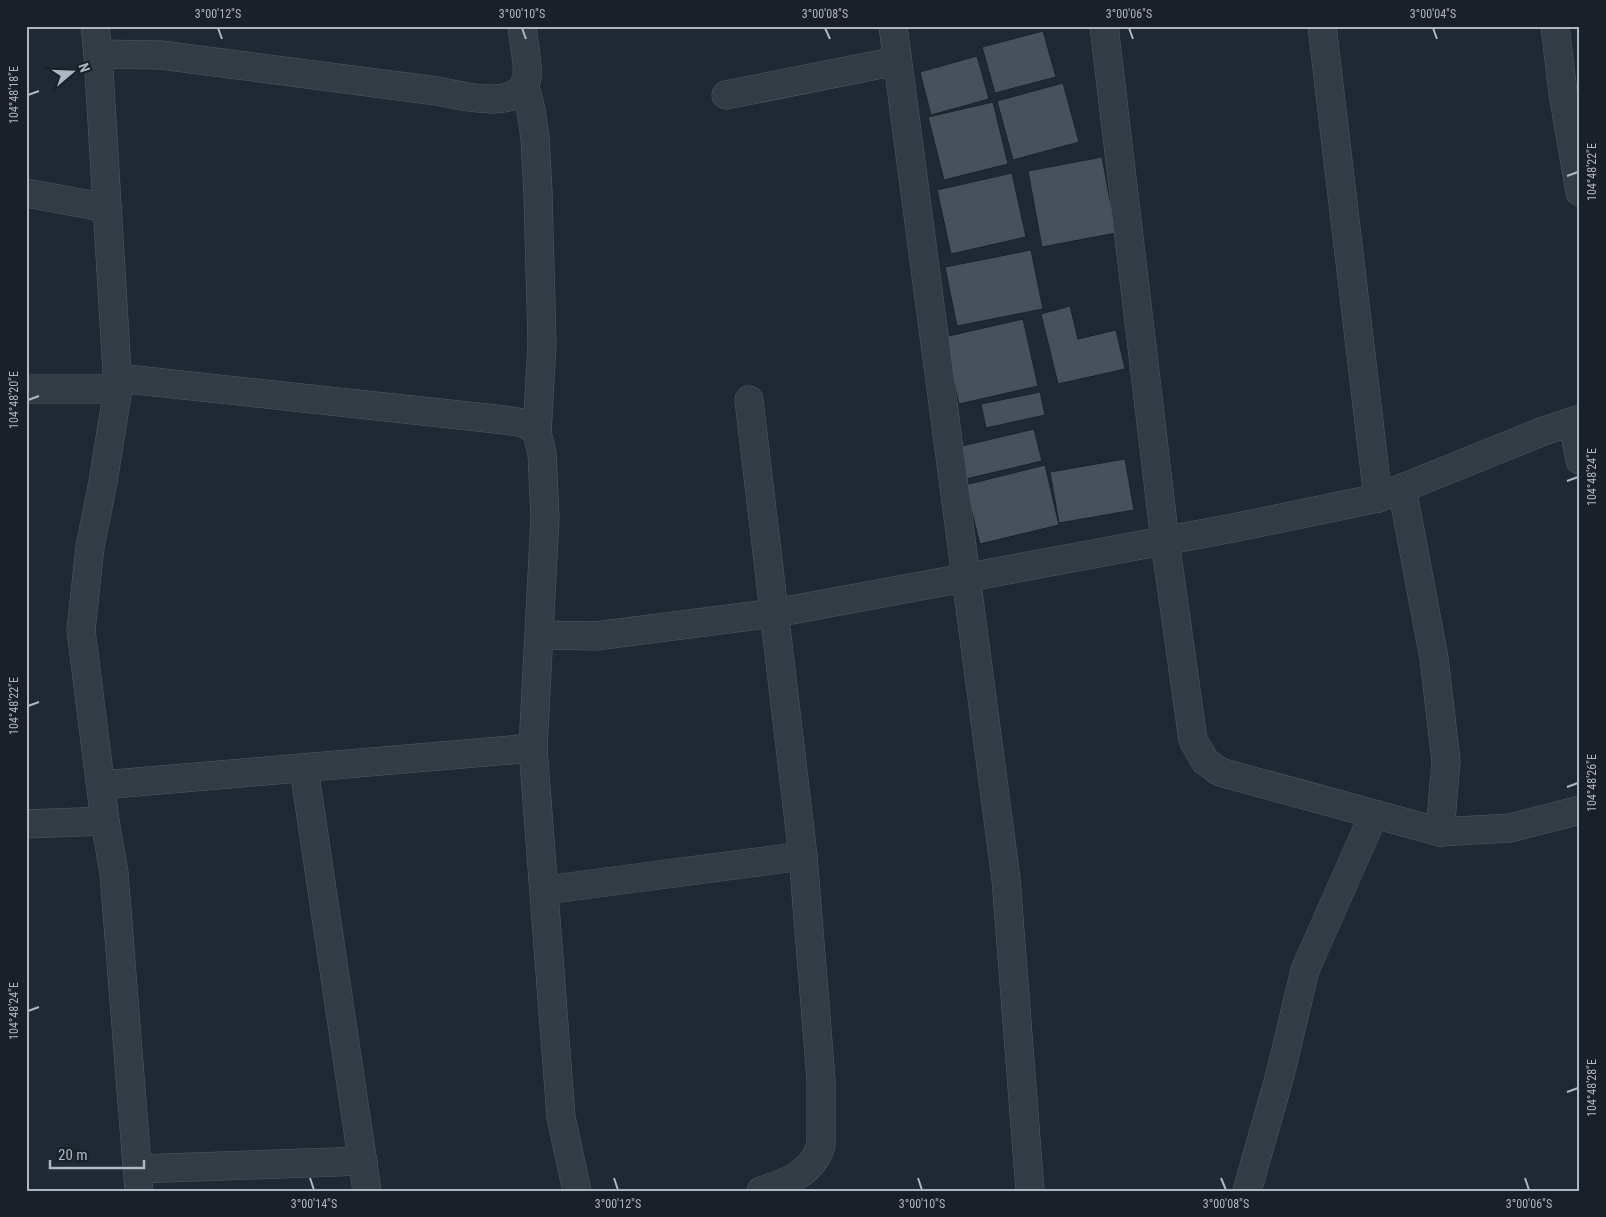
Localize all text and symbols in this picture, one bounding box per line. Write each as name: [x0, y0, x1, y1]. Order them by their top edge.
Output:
text: 3°00'12"S: [195, 7, 241, 21]
text: 3°00'10"S: [499, 7, 545, 21]
text: 3°00'08"S: [802, 7, 848, 21]
text: 3°00'06"S: [1106, 7, 1152, 21]
text: 3°00'04"S: [1410, 7, 1456, 21]
north arrow: [48, 48, 98, 98]
text: N: [75, 61, 93, 74]
text: 104°48'18"E: [7, 66, 21, 124]
text: 104°48'22"E: [1585, 143, 1599, 201]
text: 104°48'20"E: [7, 371, 21, 429]
text: 104°48'24"E: [1585, 448, 1599, 506]
text: 104°48'22"E: [7, 677, 21, 735]
text: 104°48'26"E: [1585, 754, 1599, 812]
text: 104°48'24"E: [7, 982, 21, 1040]
text: 104°48'28"E: [1585, 1059, 1599, 1117]
scale bar: [50, 1137, 144, 1169]
text: 20 m: [58, 1146, 88, 1164]
text: 3°00'14"S: [291, 1197, 337, 1211]
text: 3°00'12"S: [595, 1197, 641, 1211]
text: 3°00'10"S: [899, 1197, 945, 1211]
text: 3°00'08"S: [1203, 1197, 1249, 1211]
text: 3°00'06"S: [1506, 1197, 1552, 1211]

